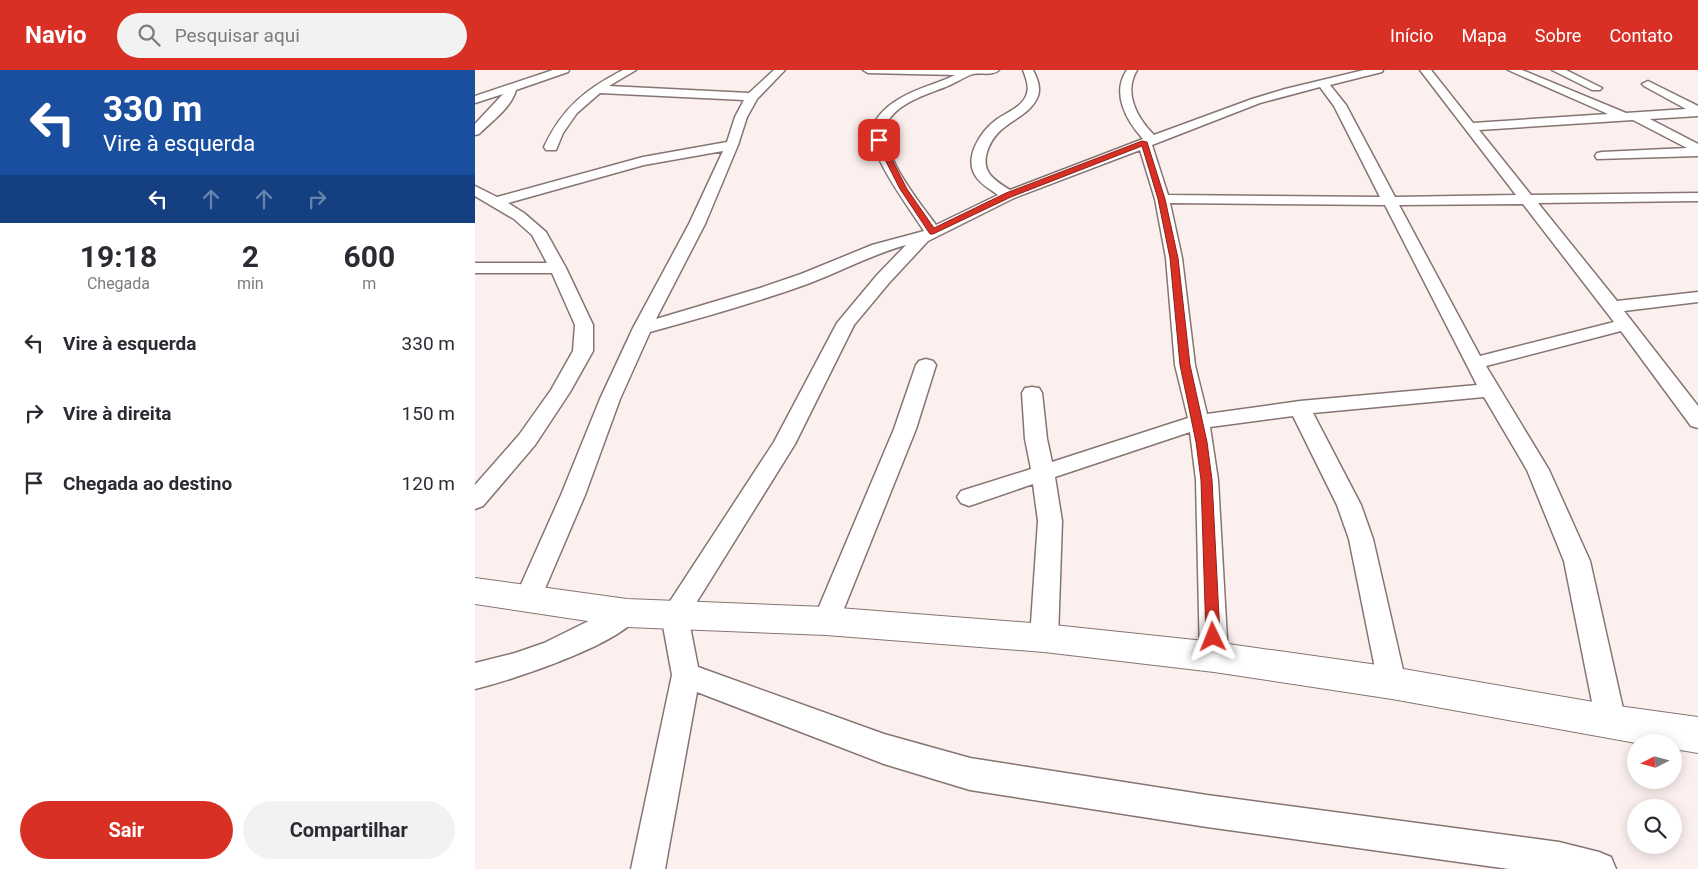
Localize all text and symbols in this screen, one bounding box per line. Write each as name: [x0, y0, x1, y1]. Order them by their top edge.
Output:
search box: [117, 13, 467, 58]
text: Navio: [25, 21, 87, 49]
icon: search: [135, 21, 163, 49]
text: Pesquisar aqui: [175, 24, 300, 47]
text: Início: [1390, 25, 1433, 46]
text: Mapa: [1461, 25, 1507, 46]
text: Sobre: [1535, 25, 1581, 46]
text: Contato: [1609, 25, 1673, 46]
text: 330 m: [103, 89, 202, 130]
icon: left: [20, 90, 85, 155]
pin: [858, 119, 900, 161]
icon: arrive: [865, 126, 893, 154]
text: Vire à esquerda: [103, 131, 255, 156]
icon: left: [144, 185, 172, 213]
icon: ahead: [197, 185, 225, 213]
icon: ahead: [250, 185, 278, 213]
icon: right: [303, 185, 331, 213]
text: 19:18: [80, 239, 157, 274]
text: 2: [242, 239, 259, 274]
text: 600: [344, 239, 395, 274]
text: Chegada: [87, 274, 150, 293]
text: min: [237, 274, 264, 293]
text: m: [362, 274, 376, 293]
icon: left: [20, 329, 48, 357]
text: Vire à esquerda: [63, 332, 196, 355]
text: 330 m: [402, 332, 455, 355]
icon: right: [20, 399, 48, 427]
text: Vire à direita: [63, 402, 172, 425]
text: 150 m: [402, 402, 455, 425]
icon: arrive: [20, 469, 48, 497]
text: Chegada ao destino: [63, 472, 232, 495]
text: 120 m: [402, 472, 455, 495]
position arrow: [1186, 610, 1238, 662]
north arrow: [1627, 734, 1683, 789]
map controls: [1627, 734, 1682, 854]
button: search: [1627, 799, 1682, 854]
button: Sair: [20, 801, 233, 859]
button: Compartilhar: [243, 801, 455, 859]

